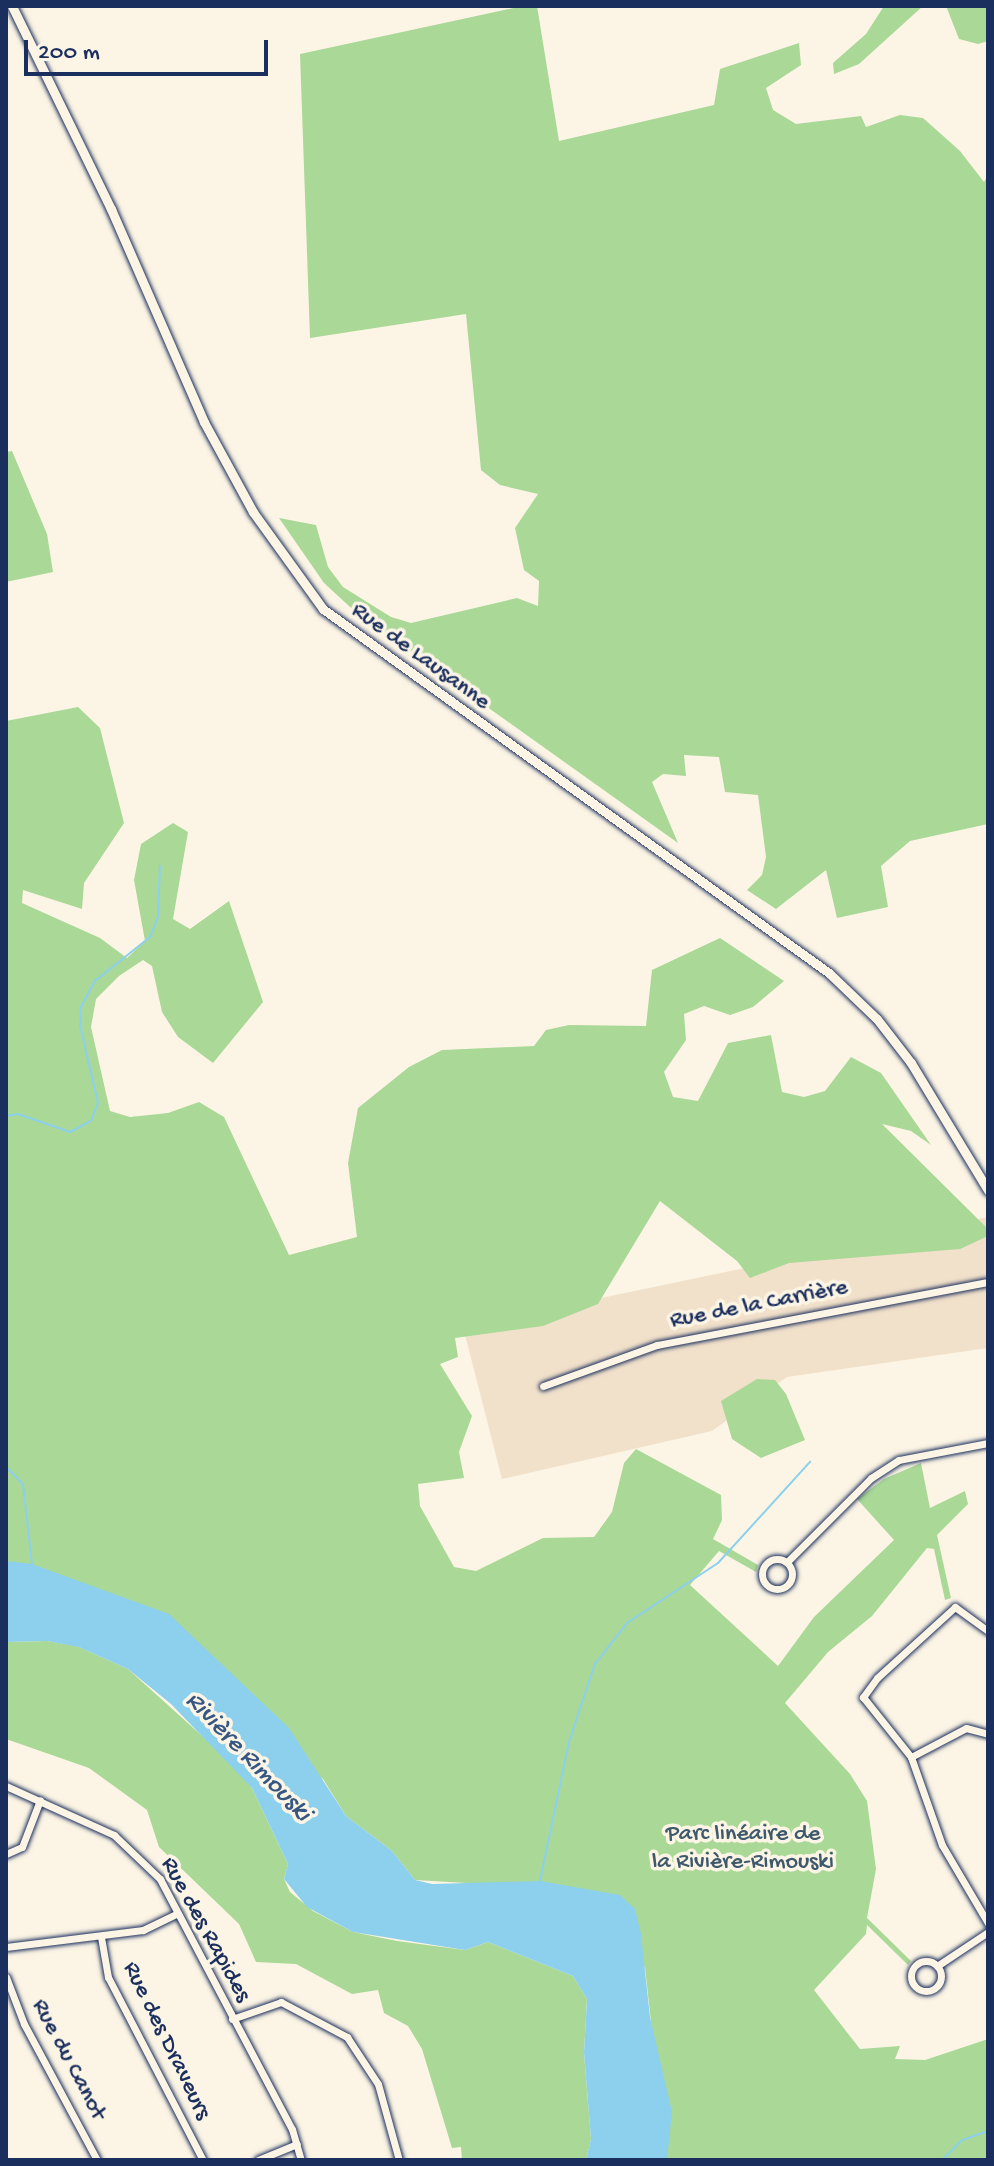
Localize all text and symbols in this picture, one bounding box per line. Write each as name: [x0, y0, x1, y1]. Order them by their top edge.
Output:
scale bar: [28, 24, 272, 74]
text: 200 m: [38, 39, 100, 68]
street label: Rue de Lausanne: [345, 597, 495, 717]
street label: Rue de la Carrière: [668, 1274, 850, 1336]
water label: Rivière Rimouski: [177, 1686, 317, 1830]
park label: Parc linéaire de la Rivière-Rimouski: [652, 1821, 834, 1877]
street label: Rue des Rapides: [153, 1853, 257, 2007]
street label: Rue des Draveurs: [115, 1957, 217, 2125]
street label: Rue du Canot: [24, 1995, 112, 2125]

